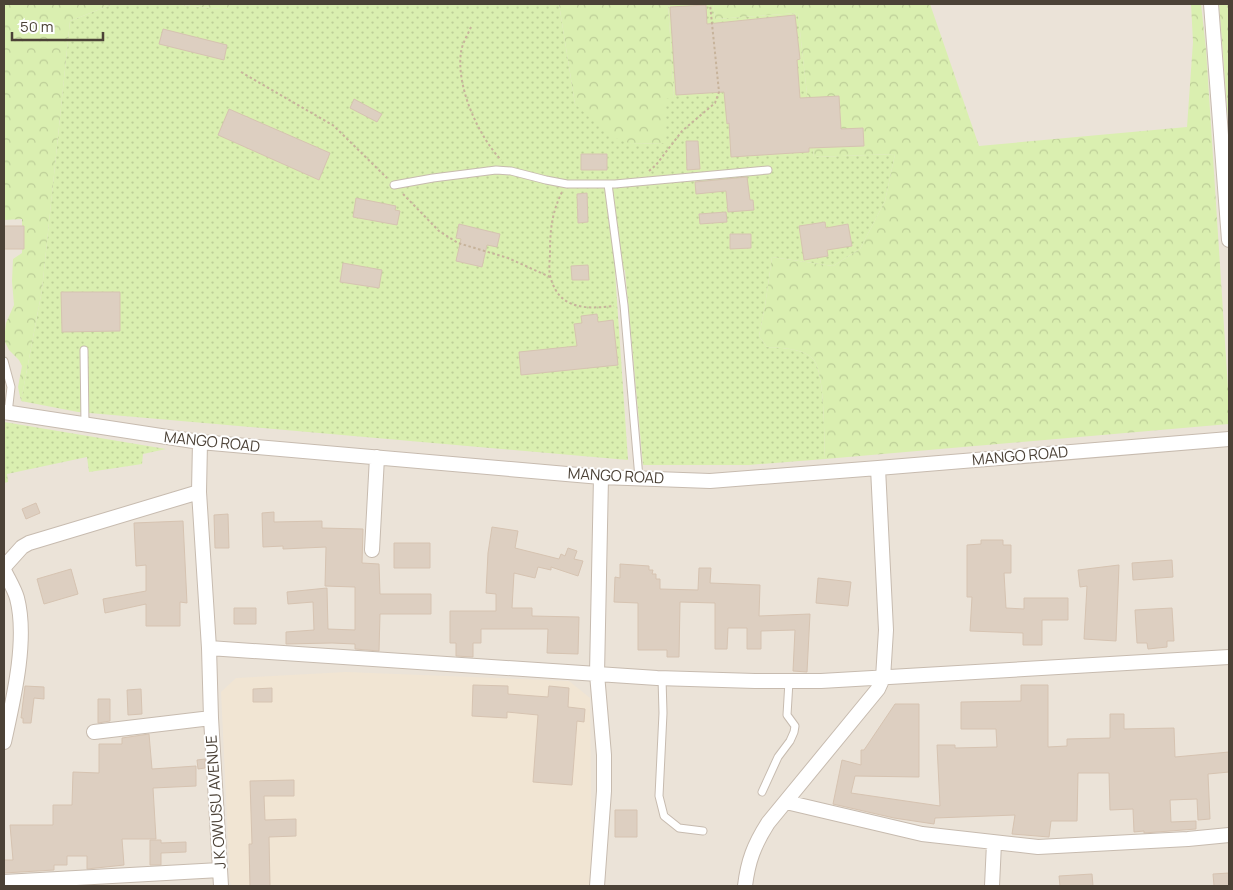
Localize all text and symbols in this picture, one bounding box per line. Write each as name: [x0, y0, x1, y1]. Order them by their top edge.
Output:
scale bar: [12, 10, 104, 42]
text: 50 m: [20, 16, 54, 37]
street label: MANGO ROAD: [163, 426, 261, 457]
street label: MANGO ROAD: [971, 441, 1069, 470]
street label: MANGO ROAD: [567, 462, 665, 489]
street label: J K OWUSU AVENUE: [200, 734, 231, 870]

